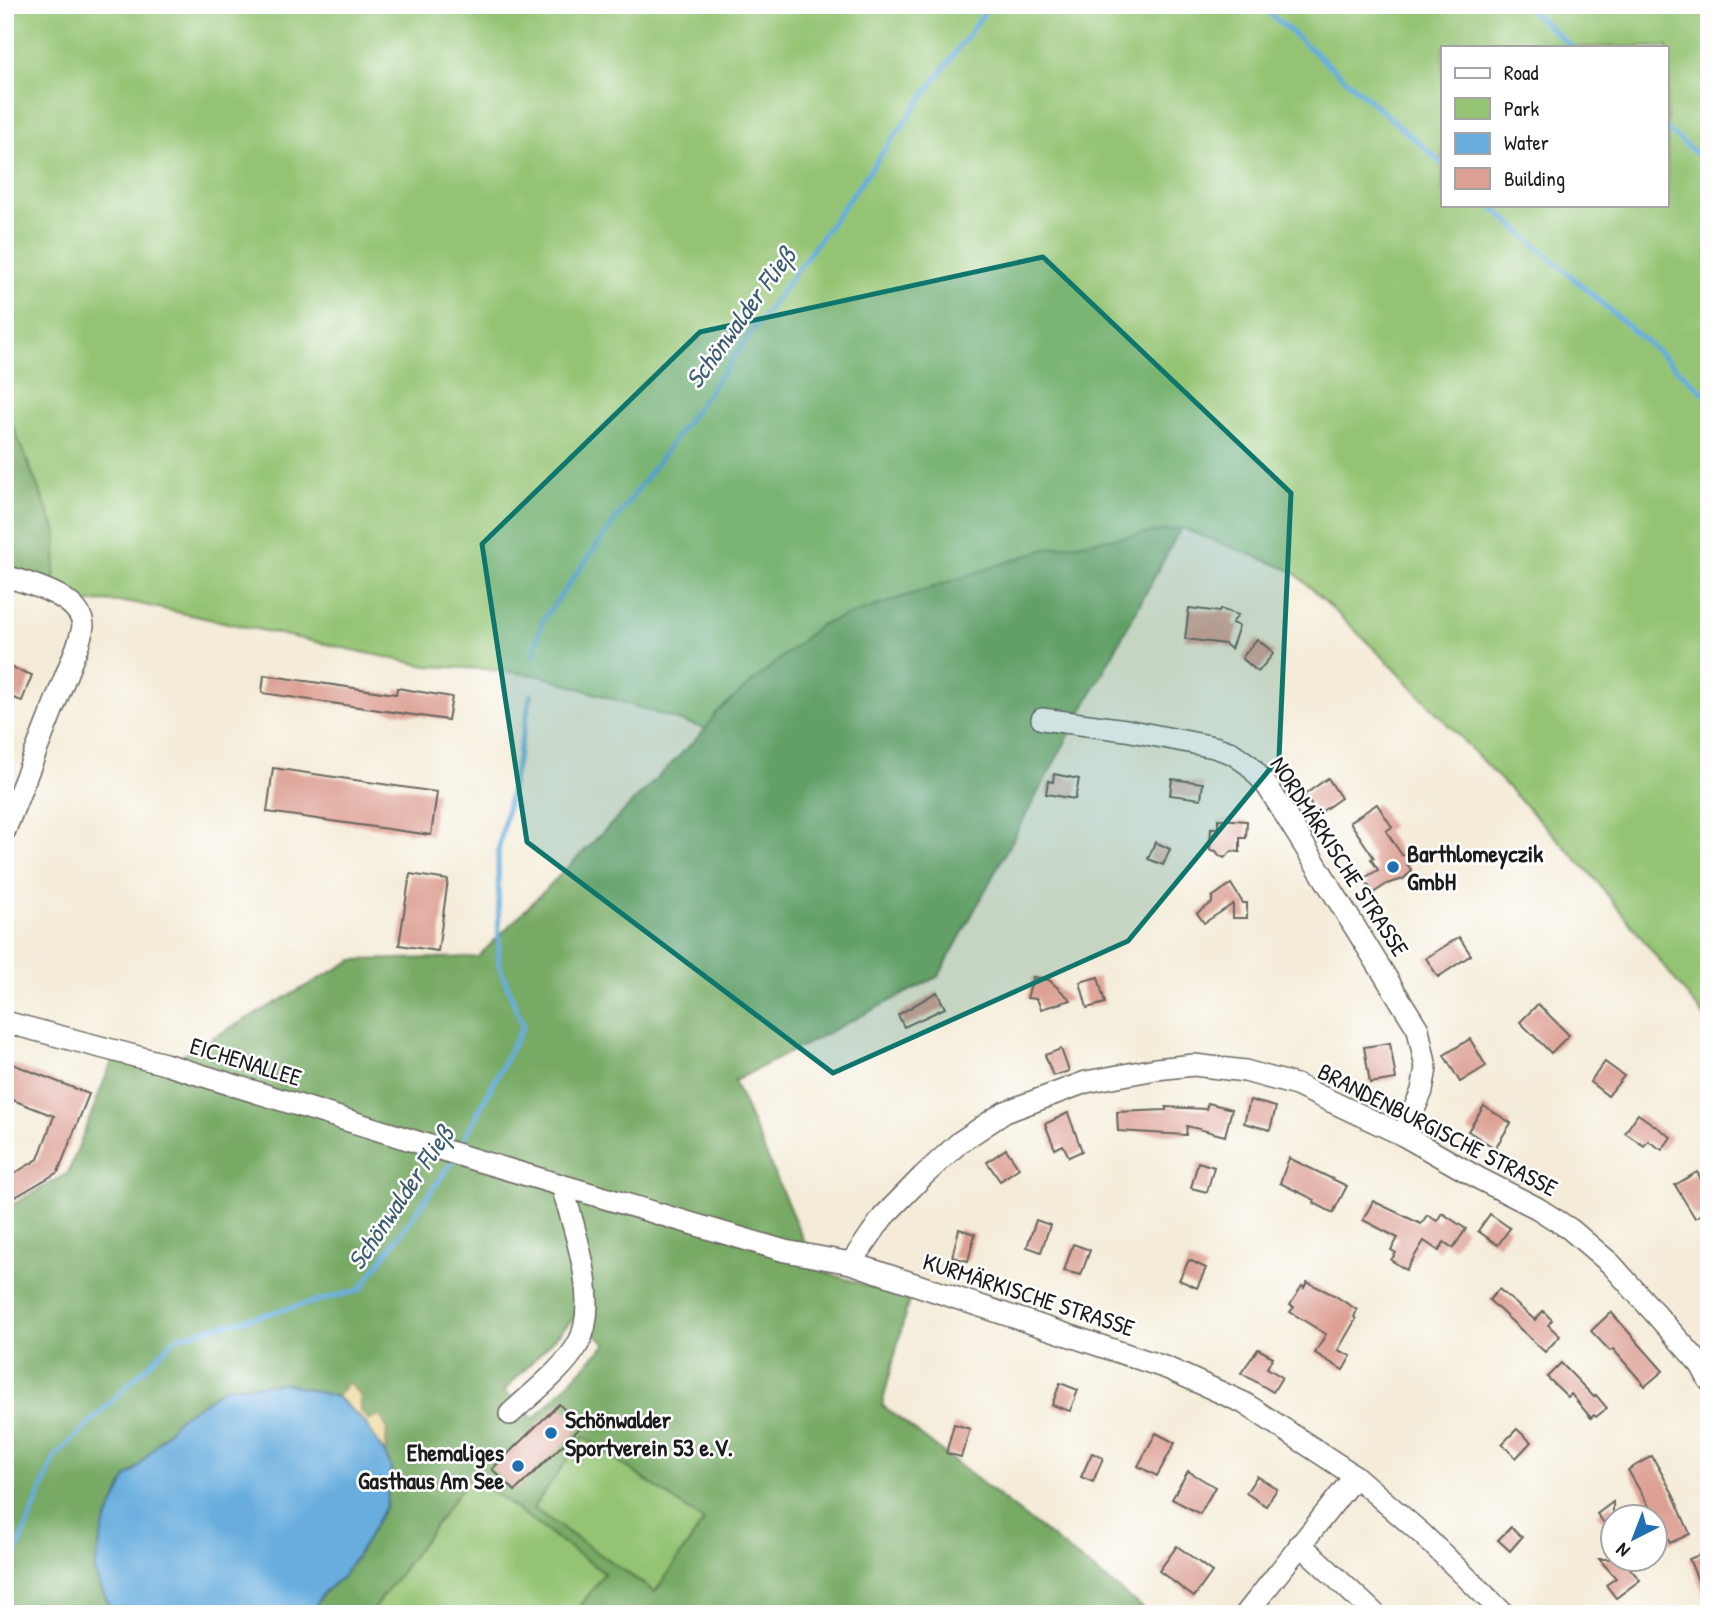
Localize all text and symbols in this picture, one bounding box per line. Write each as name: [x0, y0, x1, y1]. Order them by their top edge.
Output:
legend: [1441, 46, 1668, 206]
text: Road: [1504, 58, 1538, 87]
text: Park: [1504, 94, 1539, 123]
text: Water: [1504, 128, 1549, 157]
text: Building: [1504, 164, 1565, 193]
water label: Schönwalder Fließ: [677, 238, 805, 396]
street label: NORDMÄRKISCHE STRASSE: [1263, 750, 1417, 963]
place label: Barthlomeyczik GmbH: [1407, 837, 1543, 897]
marker: Barthlomeyczik GmbH: [1385, 859, 1401, 875]
street label: EICHENALLEE: [186, 1029, 306, 1093]
street label: BRANDENBURGISCHE STRASSE: [1313, 1055, 1564, 1204]
water label: Schönwalder Fließ: [339, 1117, 463, 1277]
street label: KURMÄRKISCHE STRASSE: [919, 1245, 1139, 1343]
place label: Schönwalder Sportverein 53 e.V.: [565, 1403, 733, 1464]
marker: Schönwalder Sportverein 53 e.V.: [543, 1425, 559, 1441]
place label: Ehemaliges Gasthaus Am See: [358, 1436, 504, 1496]
marker: Ehemaliges Gasthaus Am See: [510, 1458, 526, 1474]
north arrow: [1598, 1504, 1668, 1574]
text: N: [1610, 1538, 1635, 1564]

